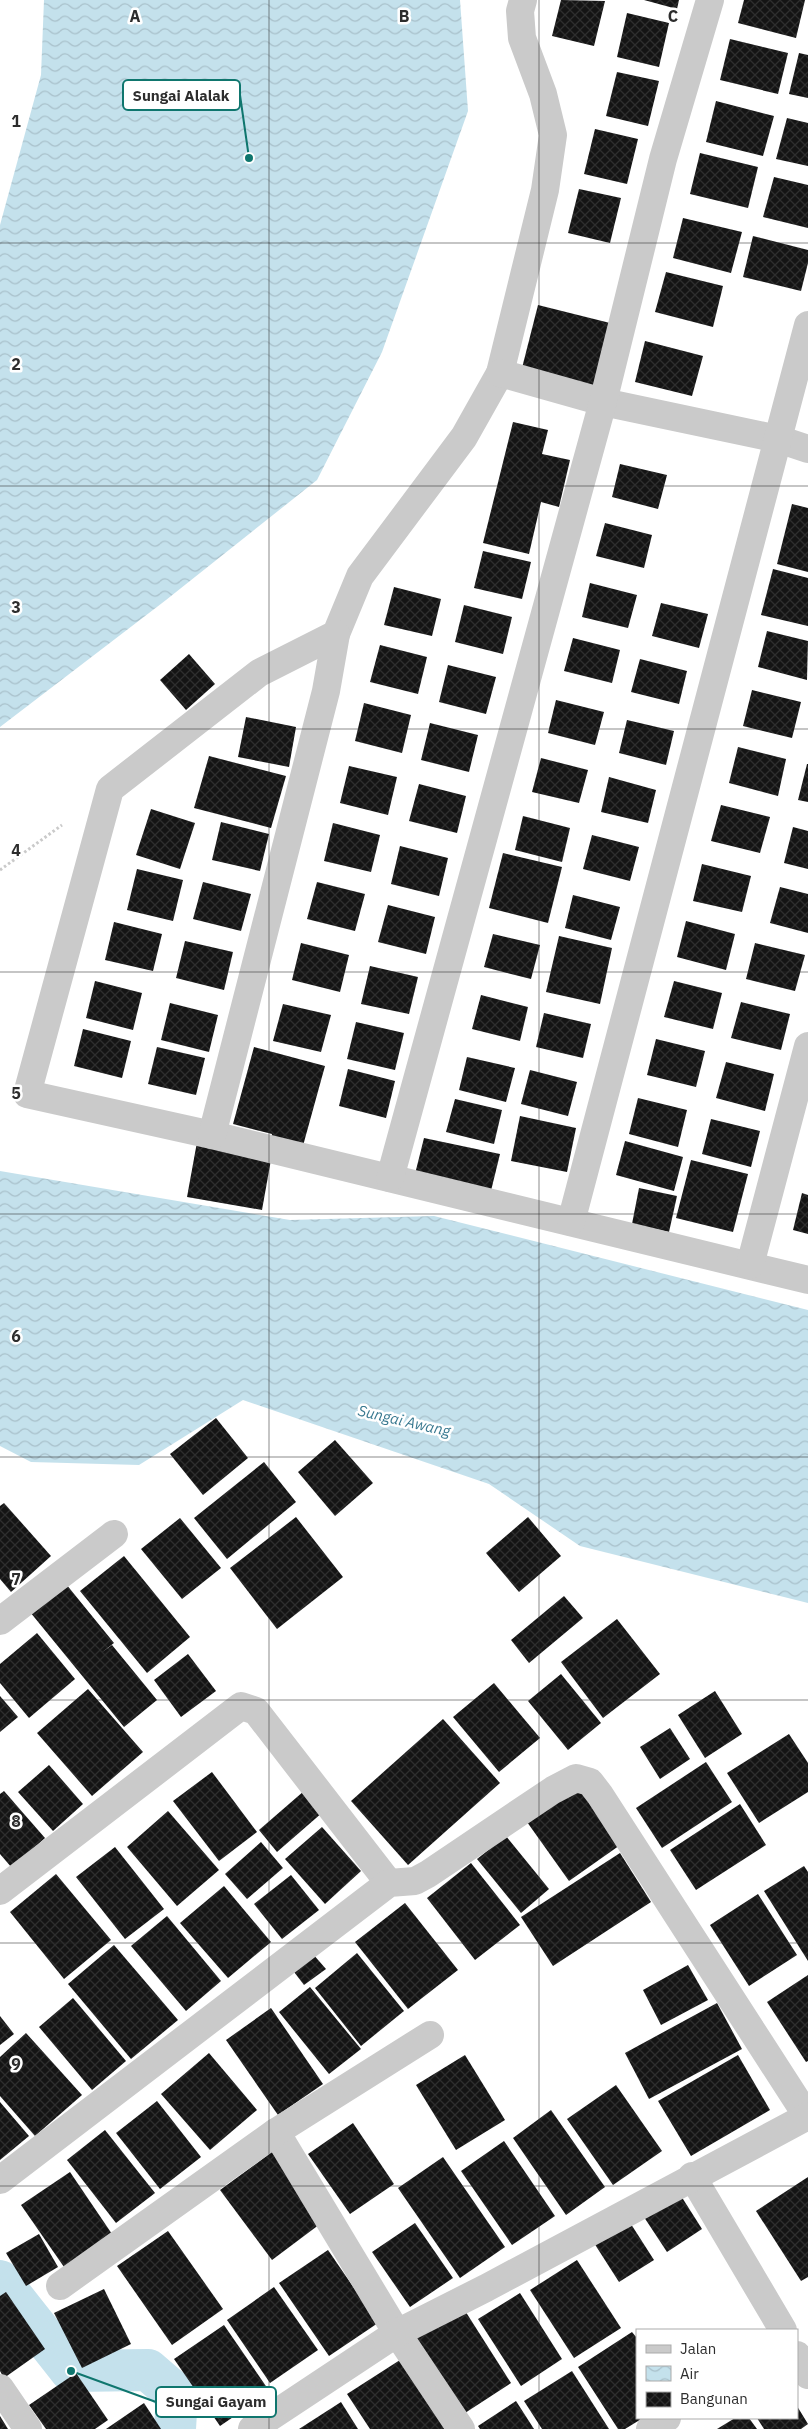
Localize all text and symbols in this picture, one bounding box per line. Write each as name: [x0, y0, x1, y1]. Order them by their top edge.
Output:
text: A: [130, 6, 141, 26]
text: B: [399, 6, 410, 26]
text: C: [668, 6, 678, 26]
callout: Sungai Alalak: [123, 80, 240, 110]
text: Sungai Alalak: [133, 86, 230, 105]
text: 1: [11, 111, 21, 131]
text: 2: [11, 354, 21, 374]
text: 3: [11, 597, 21, 617]
text: 4: [11, 840, 21, 860]
text: 5: [11, 1083, 21, 1103]
text: 6: [11, 1326, 21, 1346]
water label: Sungai Awang: [356, 1401, 454, 1441]
text: 7: [11, 1569, 21, 1589]
text: 8: [11, 1811, 21, 1831]
text: 9: [11, 2054, 21, 2074]
legend: [636, 2329, 798, 2419]
text: Jalan: [680, 2339, 716, 2358]
text: Air: [680, 2364, 699, 2383]
callout: Sungai Gayam: [156, 2387, 276, 2417]
text: Bangunan: [680, 2389, 748, 2408]
text: Sungai Gayam: [166, 2392, 266, 2411]

